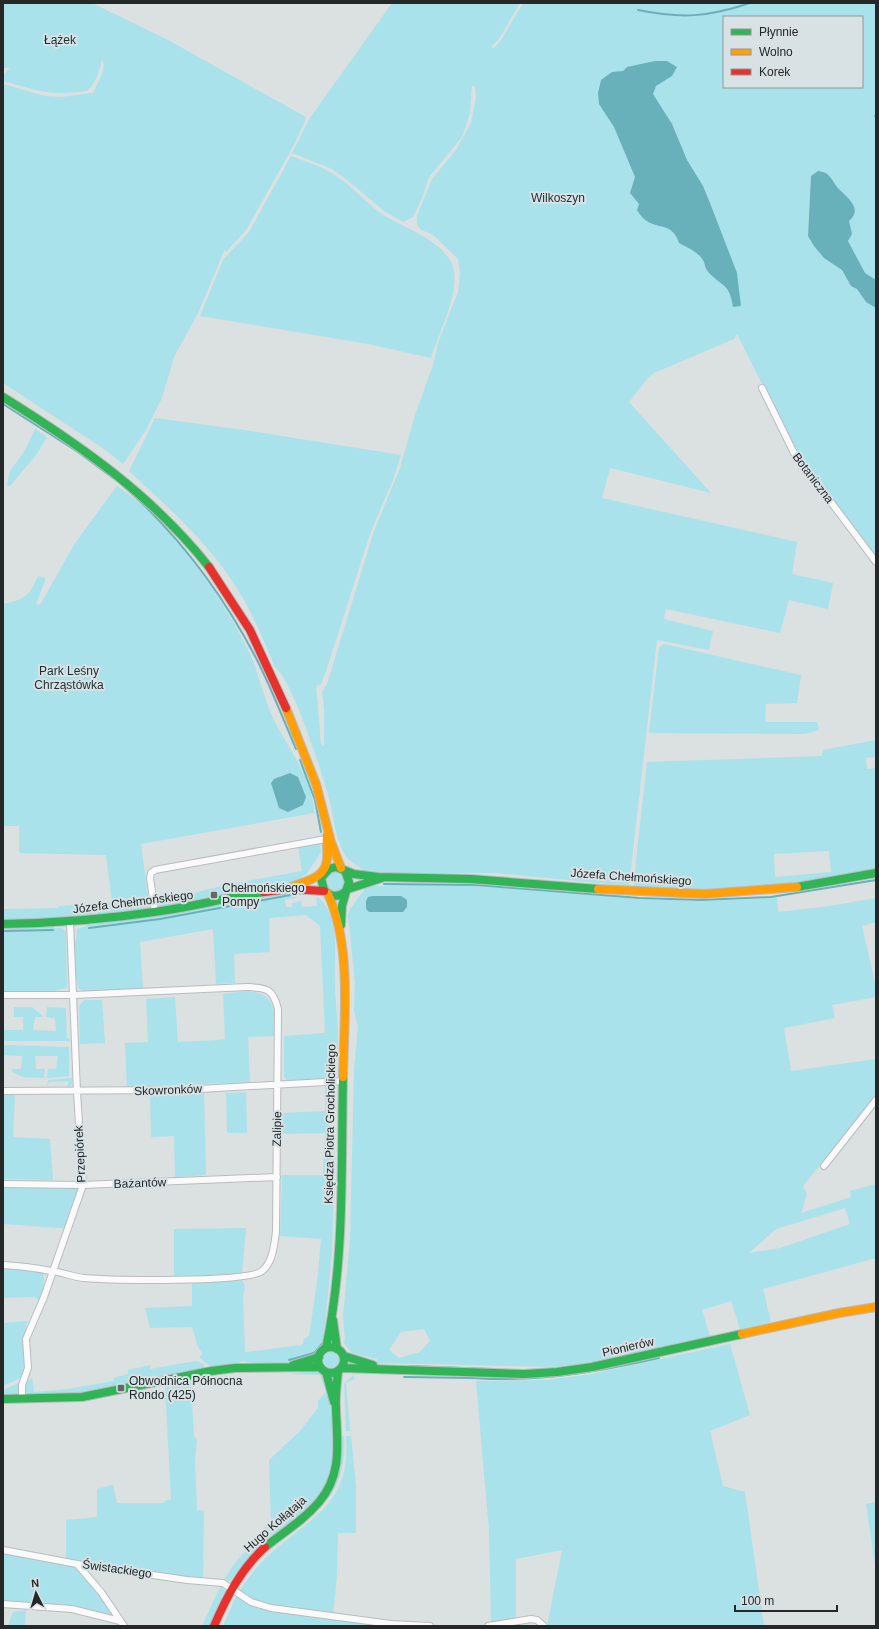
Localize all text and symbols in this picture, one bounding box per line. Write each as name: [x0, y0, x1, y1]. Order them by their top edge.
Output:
legend: [723, 16, 863, 88]
text: Płynnie: [759, 25, 799, 39]
park label: Łążek: [44, 33, 77, 47]
text: Wolno: [759, 45, 793, 59]
text: Korek: [759, 65, 791, 79]
park label: Wilkoszyn: [531, 191, 585, 205]
street label: Botaniczna: [790, 450, 837, 506]
park label: Park Leśny Chrząstówka: [34, 664, 104, 692]
street label: Józefa Chełmońskiego: [570, 866, 692, 888]
place label: Chełmońskiego Pompy: [222, 881, 305, 909]
street label: Józefa Chełmońskiego: [72, 888, 194, 916]
marker: Chełmońskiego Pompy: [209, 890, 219, 900]
street label: Księdza Piotra Grocholickiego: [322, 1044, 338, 1204]
street label: Skowronków: [134, 1082, 203, 1098]
street label: Zalipie: [270, 1111, 284, 1147]
street label: Przepiórek: [71, 1124, 88, 1183]
street label: Bażantów: [113, 1175, 167, 1191]
street label: Pionierów: [601, 1334, 656, 1360]
place label: Obwodnica Północna Rondo (425): [129, 1374, 243, 1402]
marker: Obwodnica Północna Rondo (425): [116, 1383, 126, 1393]
street label: Hugo Kołłątaja: [241, 1493, 309, 1555]
street label: Świstackiego: [81, 1556, 153, 1581]
north arrow: [16, 1573, 56, 1613]
text: N: [31, 1577, 40, 1589]
scale bar: [735, 1587, 837, 1613]
text: 100 m: [741, 1594, 774, 1608]

